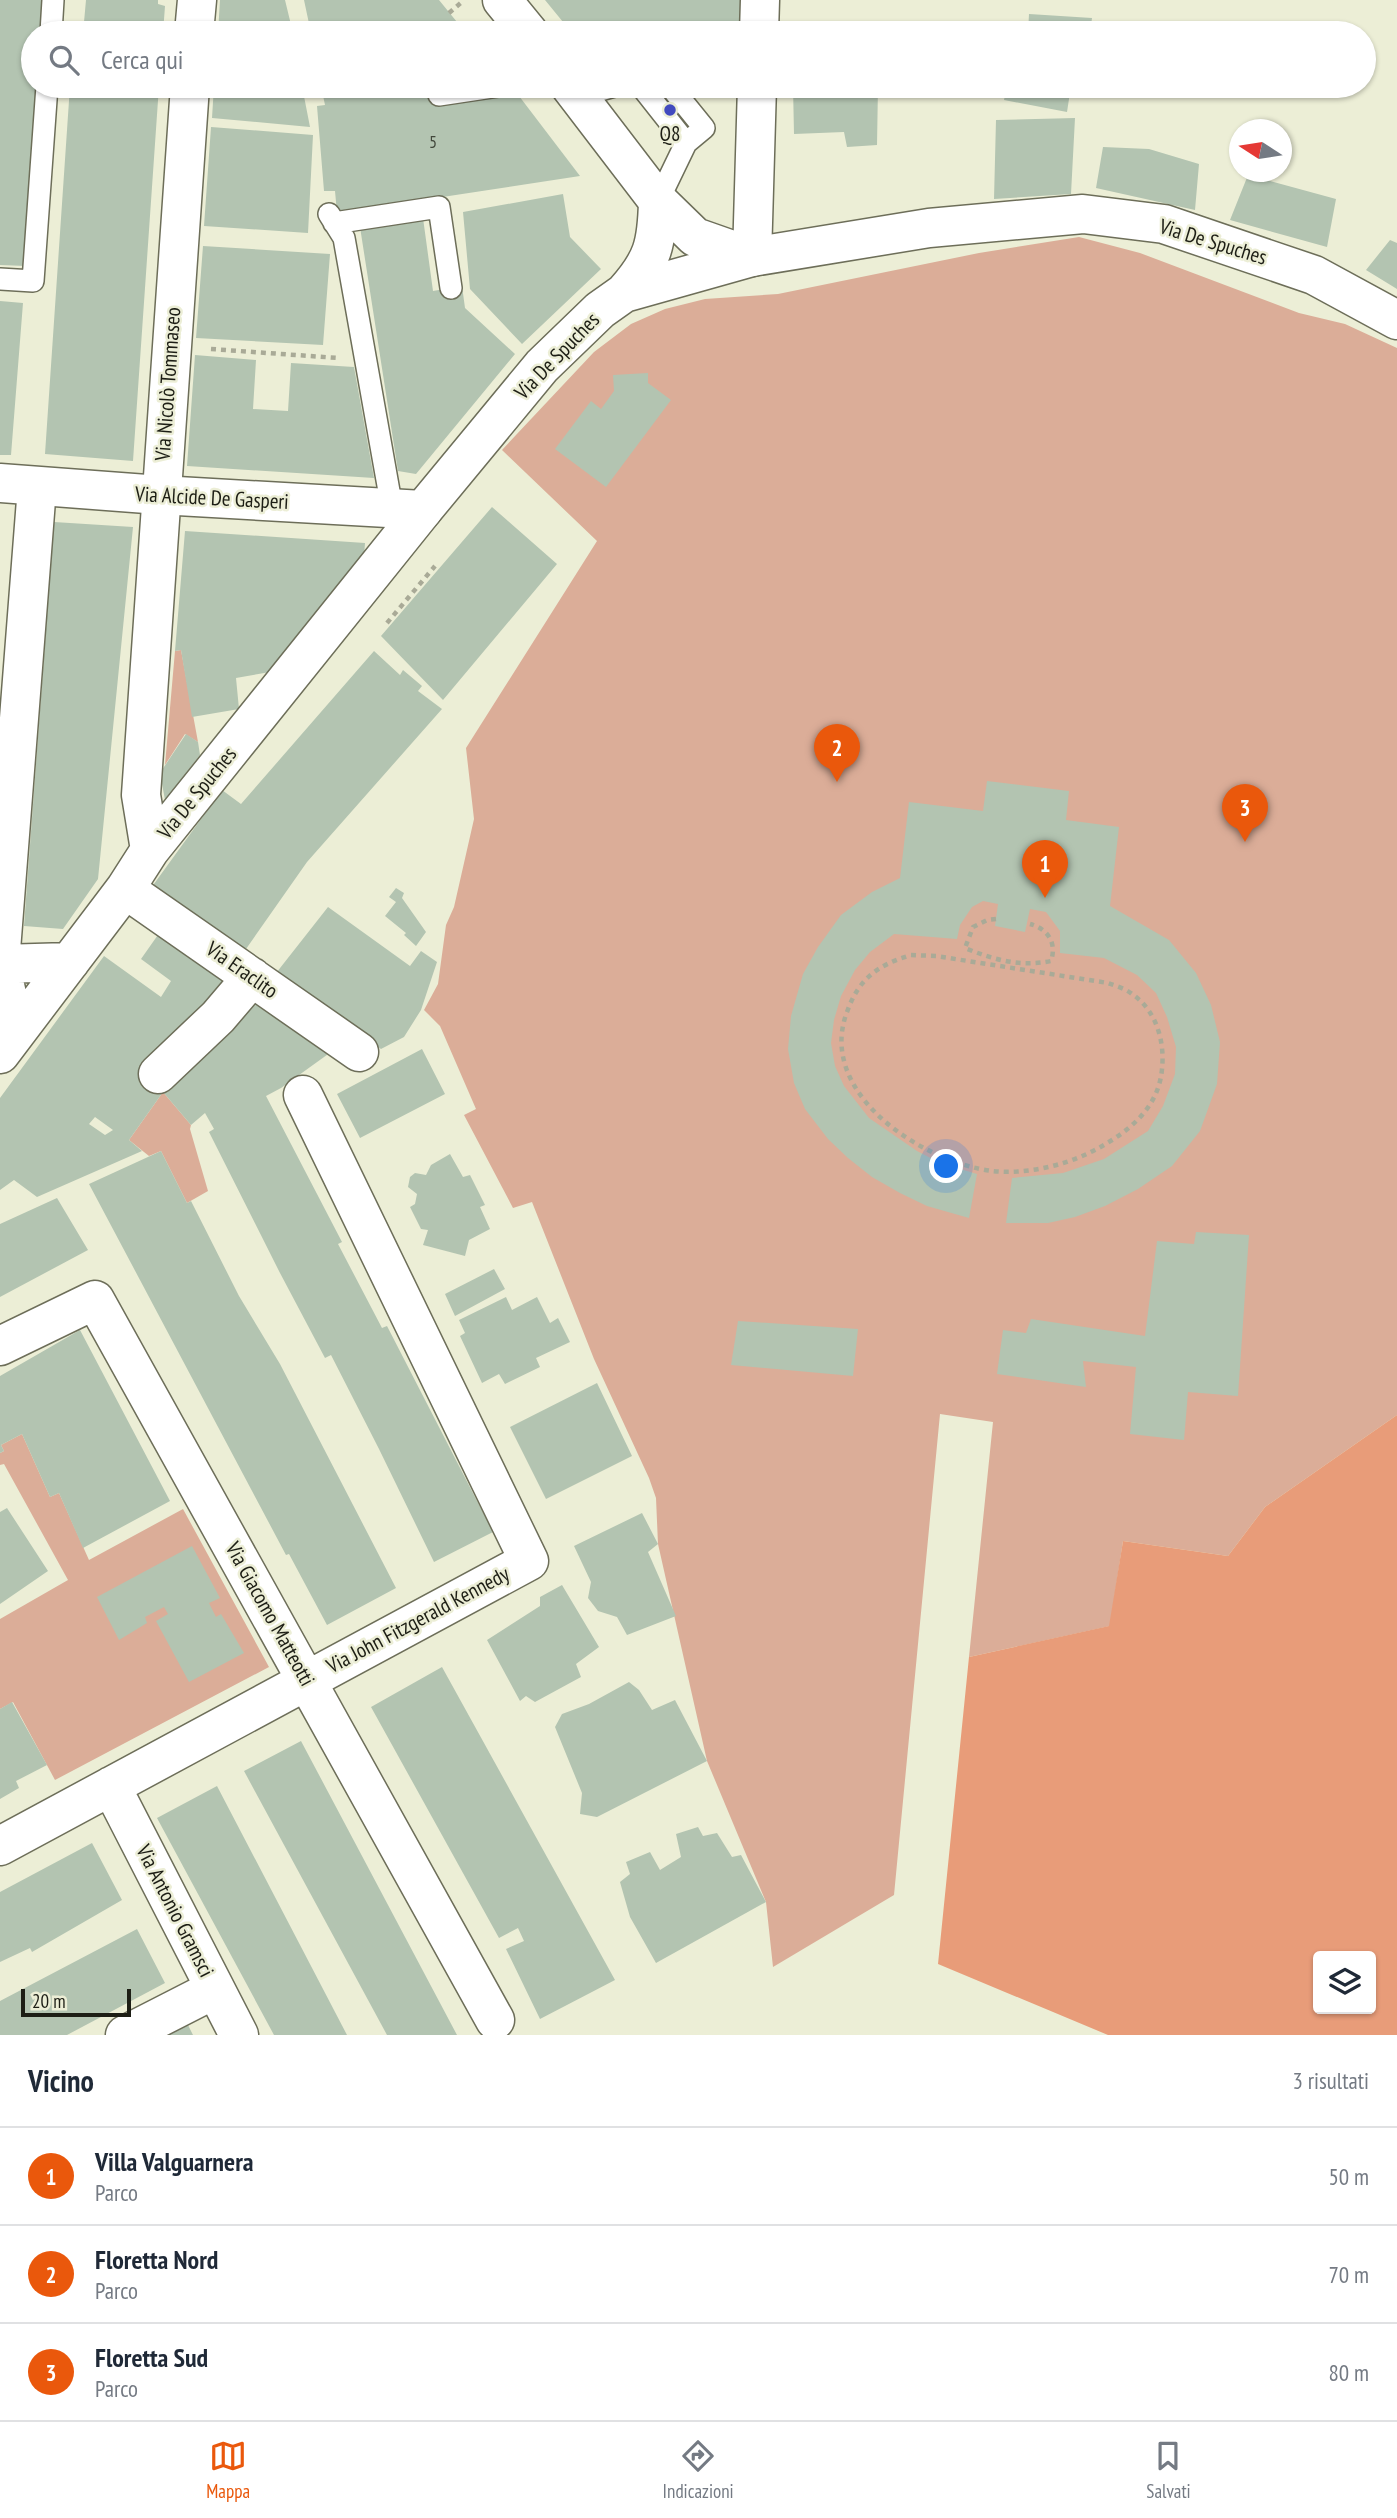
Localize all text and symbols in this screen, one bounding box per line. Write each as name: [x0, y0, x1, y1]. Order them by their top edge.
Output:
search box: [21, 21, 1376, 98]
icon: search: [45, 41, 83, 79]
text: Cerca qui: [101, 43, 183, 76]
marker: Q8: [662, 102, 678, 118]
north arrow: [1229, 119, 1292, 182]
place label: Q8: [660, 120, 680, 147]
house number: 5: [429, 130, 437, 153]
street label: Via De Spuches: [1155, 212, 1270, 271]
street label: Via Nicolò Tommaseo: [149, 306, 186, 463]
street label: Via De Spuches: [508, 306, 605, 406]
street label: Via Alcide De Gasperi: [134, 480, 290, 515]
pin: 2: [814, 724, 860, 782]
street label: Via De Spuches: [151, 741, 242, 845]
pin: 3: [1222, 784, 1268, 842]
pin: 1: [1022, 840, 1068, 898]
street label: Via Eraclito: [200, 934, 284, 1004]
your location: [929, 1149, 963, 1183]
street label: Via Giacomo Matteotti: [219, 1536, 321, 1691]
street label: Via John Fitzgerald Kennedy: [321, 1560, 514, 1680]
street label: Via Antonio Gramsci: [130, 1839, 220, 1981]
map controls: [1313, 1951, 1376, 2014]
button: layers: [1313, 1951, 1376, 2014]
scale bar: [21, 1986, 131, 2018]
text: 20 m: [32, 1989, 66, 2013]
text: Vicino: [28, 2061, 94, 2100]
text: 3 risultati: [1293, 2066, 1369, 2095]
text: Villa Valguarnera: [95, 2145, 254, 2178]
text: 1: [46, 2162, 57, 2191]
text: 50 m: [1328, 2162, 1369, 2191]
text: Parco: [95, 2178, 138, 2207]
text: Floretta Nord: [95, 2243, 218, 2276]
text: 2: [46, 2260, 57, 2289]
text: 70 m: [1328, 2260, 1369, 2289]
text: Parco: [95, 2276, 138, 2305]
text: Floretta Sud: [95, 2341, 208, 2374]
text: 3: [46, 2358, 57, 2387]
text: 80 m: [1328, 2358, 1369, 2387]
text: Parco: [95, 2374, 138, 2403]
tab: Mappa: [206, 2437, 250, 2503]
tab: Indicazioni: [663, 2437, 734, 2503]
tab: Salvati: [1146, 2437, 1191, 2503]

